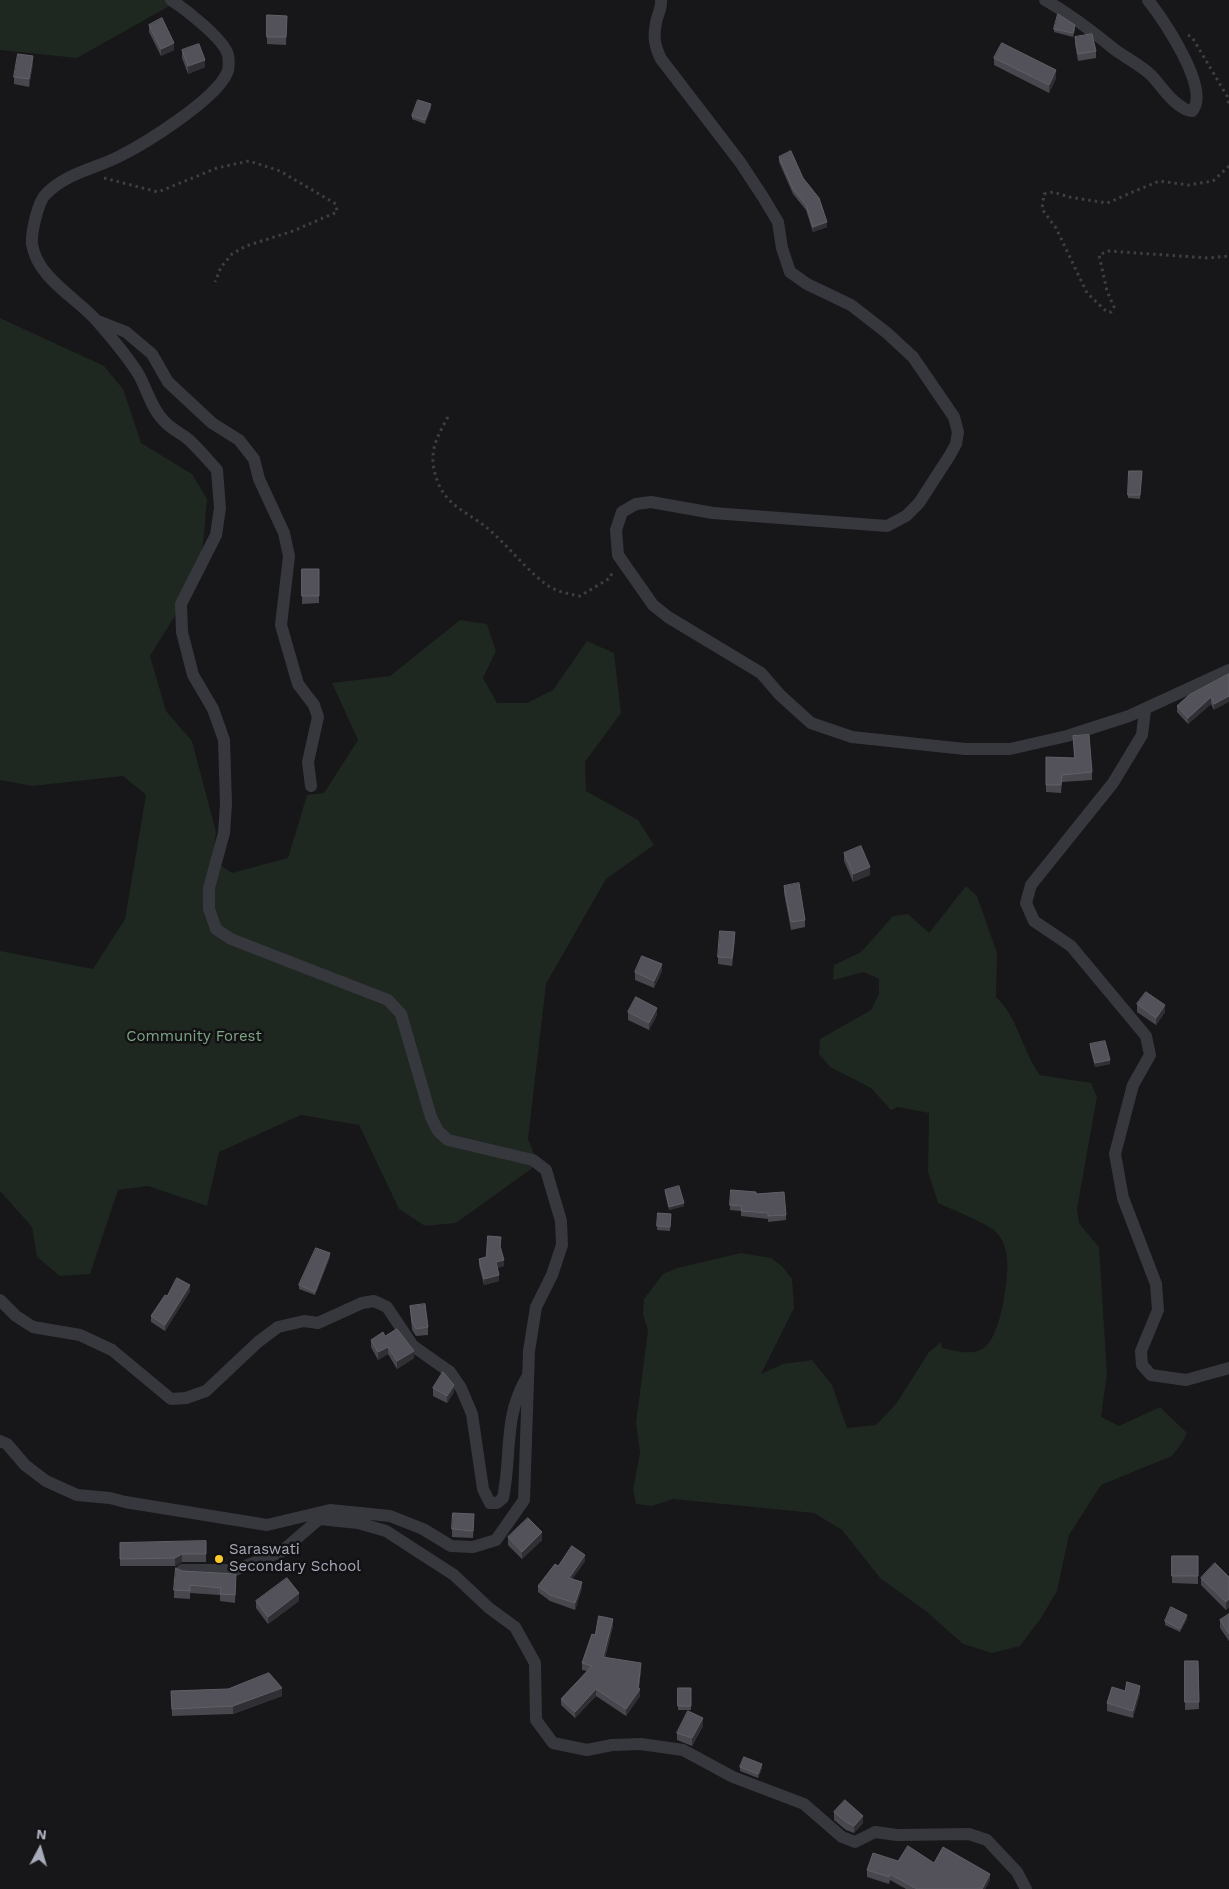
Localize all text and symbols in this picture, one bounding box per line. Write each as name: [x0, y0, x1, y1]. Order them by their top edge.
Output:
park label: Community Forest: [126, 1028, 262, 1046]
place label: Saraswati Secondary School: [229, 1541, 361, 1576]
marker: Saraswati Secondary School: [213, 1553, 225, 1565]
north arrow: [15, 1824, 65, 1874]
text: N: [36, 1826, 48, 1843]

